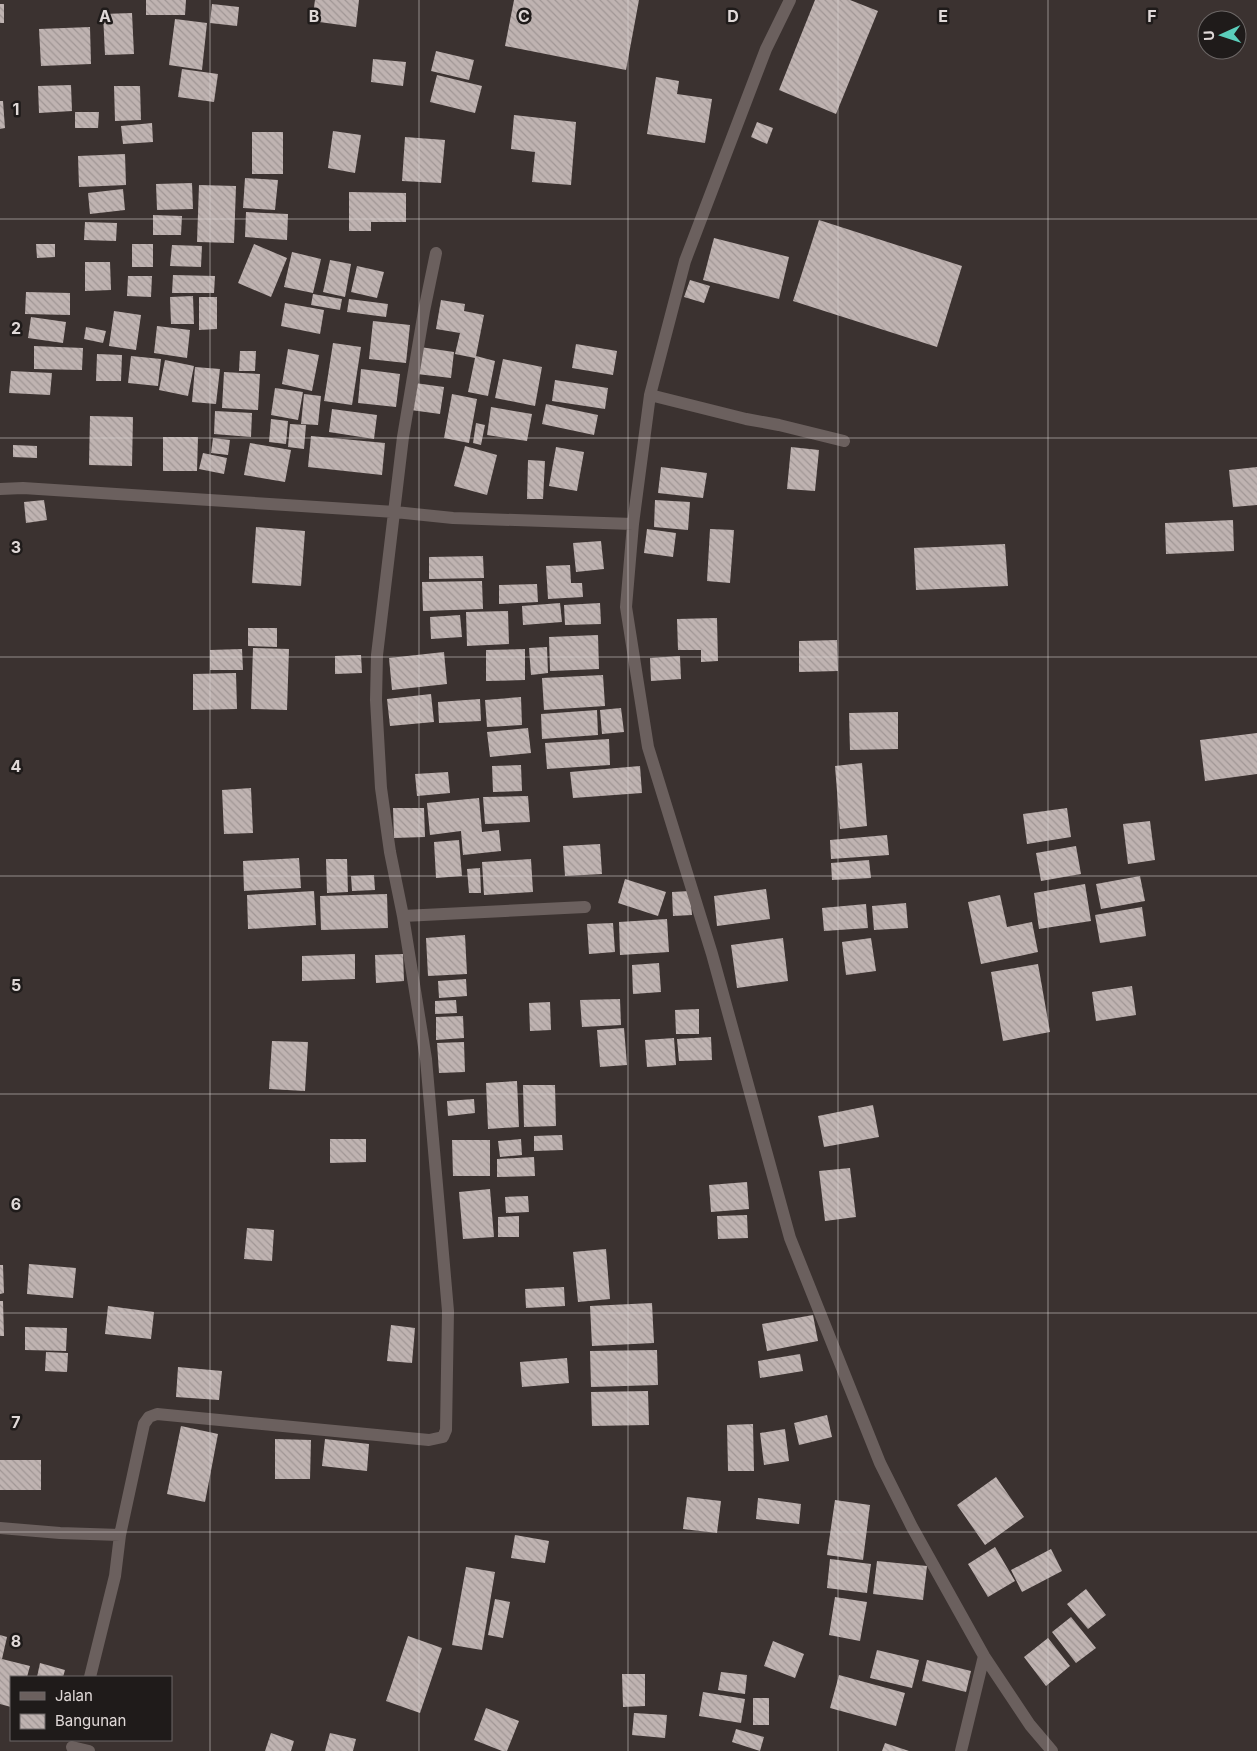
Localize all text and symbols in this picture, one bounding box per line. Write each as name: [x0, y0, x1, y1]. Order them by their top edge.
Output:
text: A: [99, 6, 111, 26]
text: B: [309, 6, 319, 26]
text: C: [518, 6, 530, 26]
text: D: [727, 6, 739, 26]
text: E: [938, 6, 948, 26]
text: F: [1147, 6, 1157, 26]
north arrow: [1197, 10, 1247, 60]
text: U: [1200, 30, 1217, 41]
text: 1: [13, 99, 19, 119]
text: 2: [11, 318, 21, 338]
text: 3: [11, 537, 21, 557]
text: 4: [11, 756, 22, 776]
text: 5: [11, 975, 21, 995]
text: 6: [11, 1194, 21, 1214]
text: 7: [11, 1412, 21, 1432]
text: 8: [11, 1631, 21, 1651]
legend: [10, 1676, 172, 1741]
text: Jalan: [55, 1686, 93, 1705]
text: Bangunan: [55, 1711, 126, 1730]

